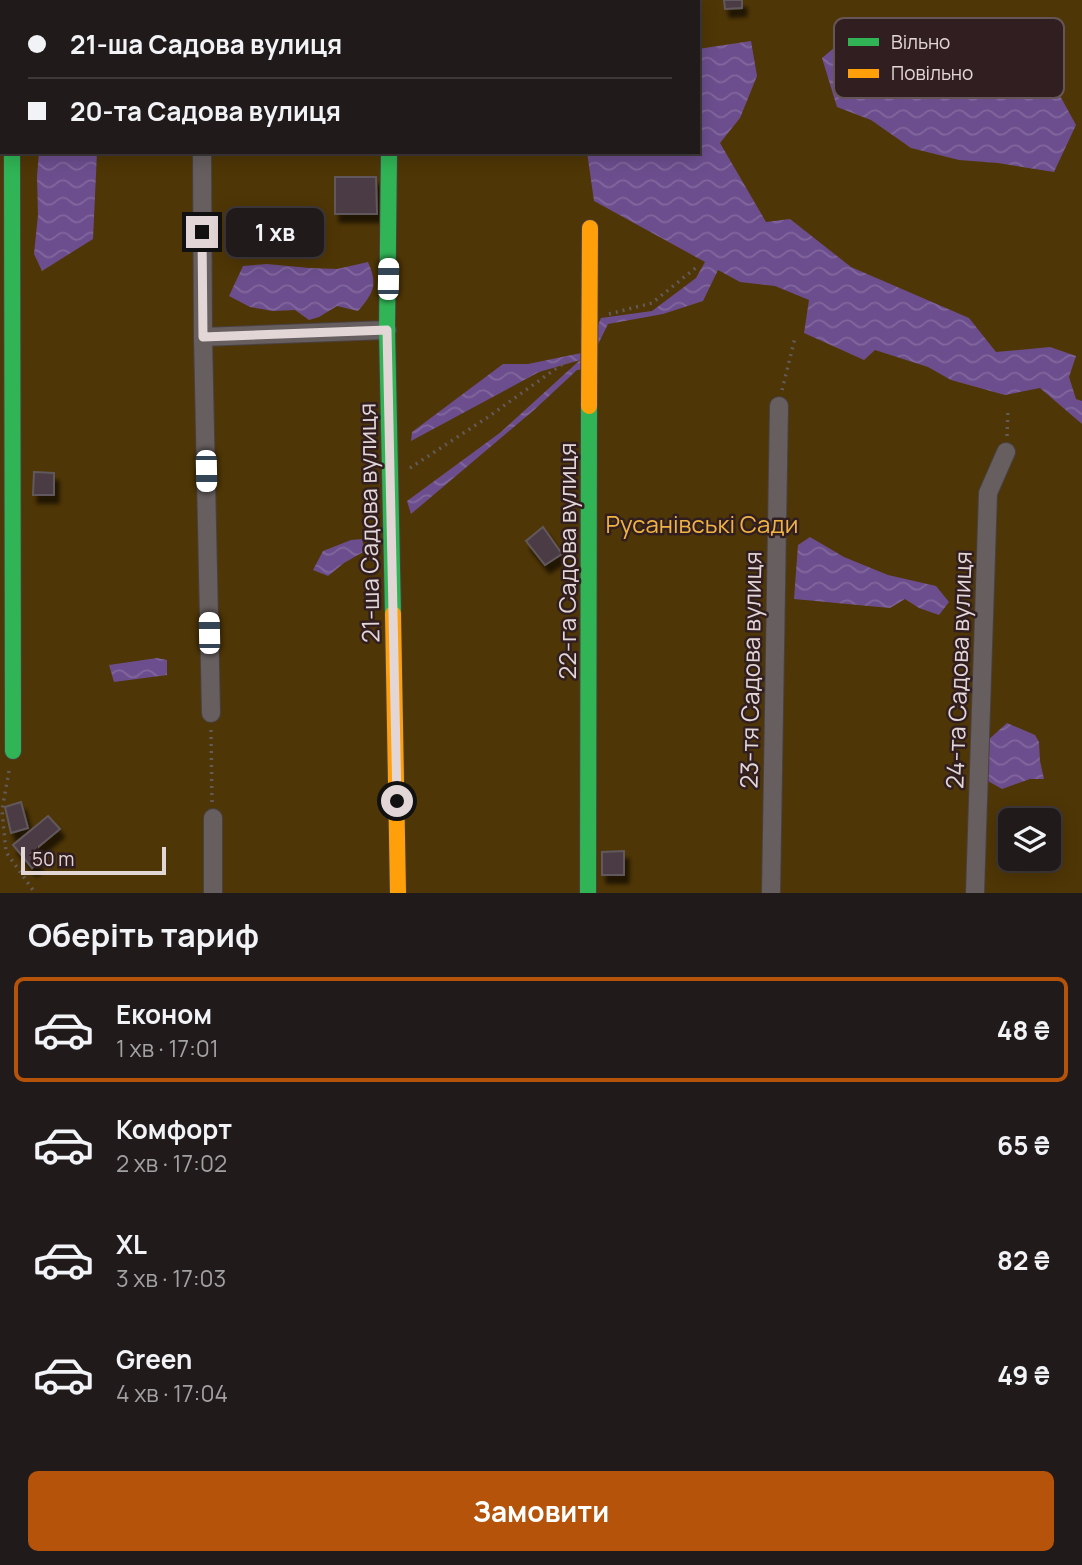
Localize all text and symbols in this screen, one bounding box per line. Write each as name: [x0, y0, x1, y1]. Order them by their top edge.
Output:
legend: [834, 18, 1064, 98]
text: 21-ша Садова вулиця: [70, 26, 342, 62]
text: Вільно: [891, 29, 950, 55]
text: Повільно: [891, 60, 973, 86]
text: 20-та Садова вулиця: [70, 93, 341, 129]
callout: 1 хв: [227, 208, 324, 256]
route end: [186, 216, 218, 248]
text: 1 хв: [255, 216, 295, 248]
car: [378, 258, 399, 300]
street label: 21-ша Садова вулиця: [349, 403, 387, 643]
street label: 22-га Садова вулиця: [550, 443, 583, 679]
car: [196, 450, 217, 492]
park label: Русанівські Сади: [606, 507, 798, 540]
street label: 23-тя Садова вулиця: [731, 551, 769, 789]
street label: 24-та Садова вулиця: [937, 551, 979, 789]
car: [199, 612, 220, 654]
route start: [381, 785, 413, 817]
map controls: [998, 808, 1061, 871]
button: layers: [998, 808, 1061, 871]
scale bar: [21, 844, 166, 876]
text: 50 m: [32, 846, 74, 872]
text: Оберіть тариф: [28, 913, 259, 957]
text: Економ: [116, 996, 212, 1032]
icon: car: [32, 998, 95, 1061]
text: 48 ₴: [997, 1012, 1050, 1048]
text: 1 хв · 17:01: [116, 1032, 219, 1064]
text: Комфорт: [116, 1111, 232, 1147]
icon: car: [32, 1113, 95, 1176]
text: 65 ₴: [997, 1127, 1050, 1163]
text: 2 хв · 17:02: [116, 1147, 227, 1179]
text: XL: [116, 1226, 147, 1262]
icon: car: [32, 1228, 95, 1291]
text: 82 ₴: [997, 1242, 1050, 1278]
text: 3 хв · 17:03: [116, 1262, 226, 1294]
text: Green: [116, 1341, 192, 1377]
icon: car: [32, 1343, 95, 1406]
text: 49 ₴: [997, 1357, 1050, 1393]
text: 4 хв · 17:04: [116, 1377, 228, 1409]
button: Замовити: [28, 1471, 1054, 1551]

